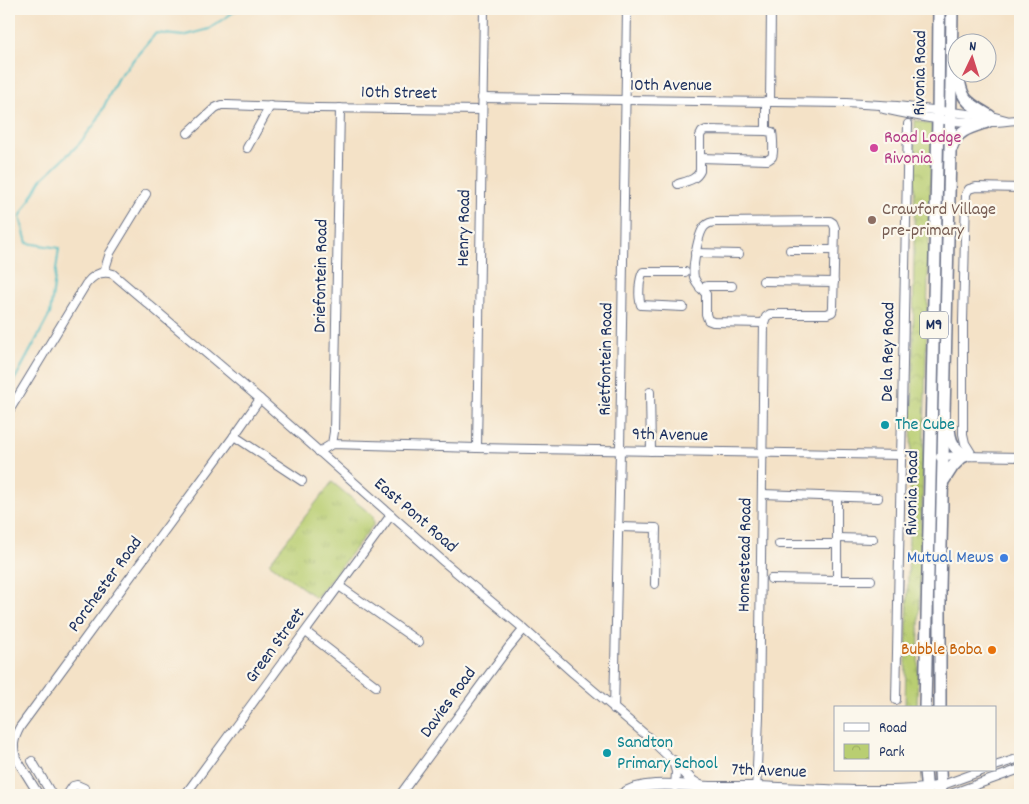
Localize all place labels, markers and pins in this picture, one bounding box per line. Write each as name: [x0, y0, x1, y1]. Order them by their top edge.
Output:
place label: Road Lodge Rivonia: [884, 126, 961, 172]
marker: Road Lodge Rivonia: [868, 142, 880, 154]
place label: Crawford Village pre-primary: [882, 198, 996, 244]
marker: Crawford Village pre-primary: [866, 214, 878, 226]
place label: The Cube: [895, 413, 955, 438]
marker: The Cube: [879, 419, 891, 431]
place label: Mutual Mews: [907, 546, 994, 571]
marker: Mutual Mews: [998, 552, 1010, 564]
place label: Bubble Boba: [901, 638, 983, 663]
marker: Bubble Boba: [986, 644, 998, 656]
place label: Sandton Primary School: [617, 731, 718, 777]
marker: Sandton Primary School: [601, 747, 613, 759]

